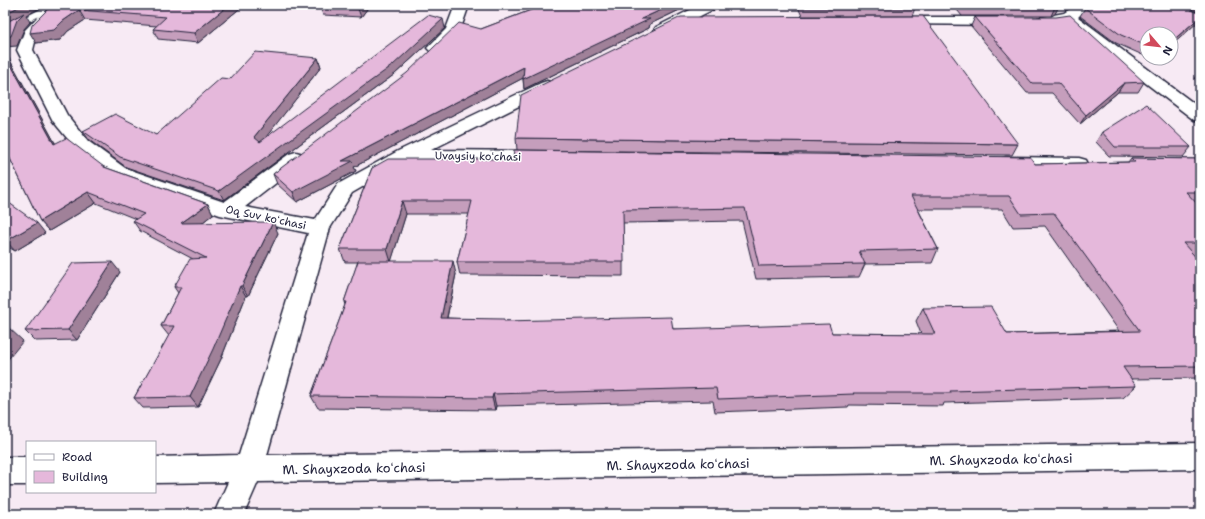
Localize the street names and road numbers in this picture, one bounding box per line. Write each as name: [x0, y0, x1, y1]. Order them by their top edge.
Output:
street label: Uvaysiy koʻchasi: [435, 148, 521, 165]
street label: Oq Suv koʻchasi: [224, 202, 308, 233]
street label: M. Shayxzoda koʻchasi: [929, 450, 1073, 469]
street label: M. Shayxzoda koʻchasi: [606, 455, 750, 474]
street label: M. Shayxzoda koʻchasi: [282, 459, 426, 478]

